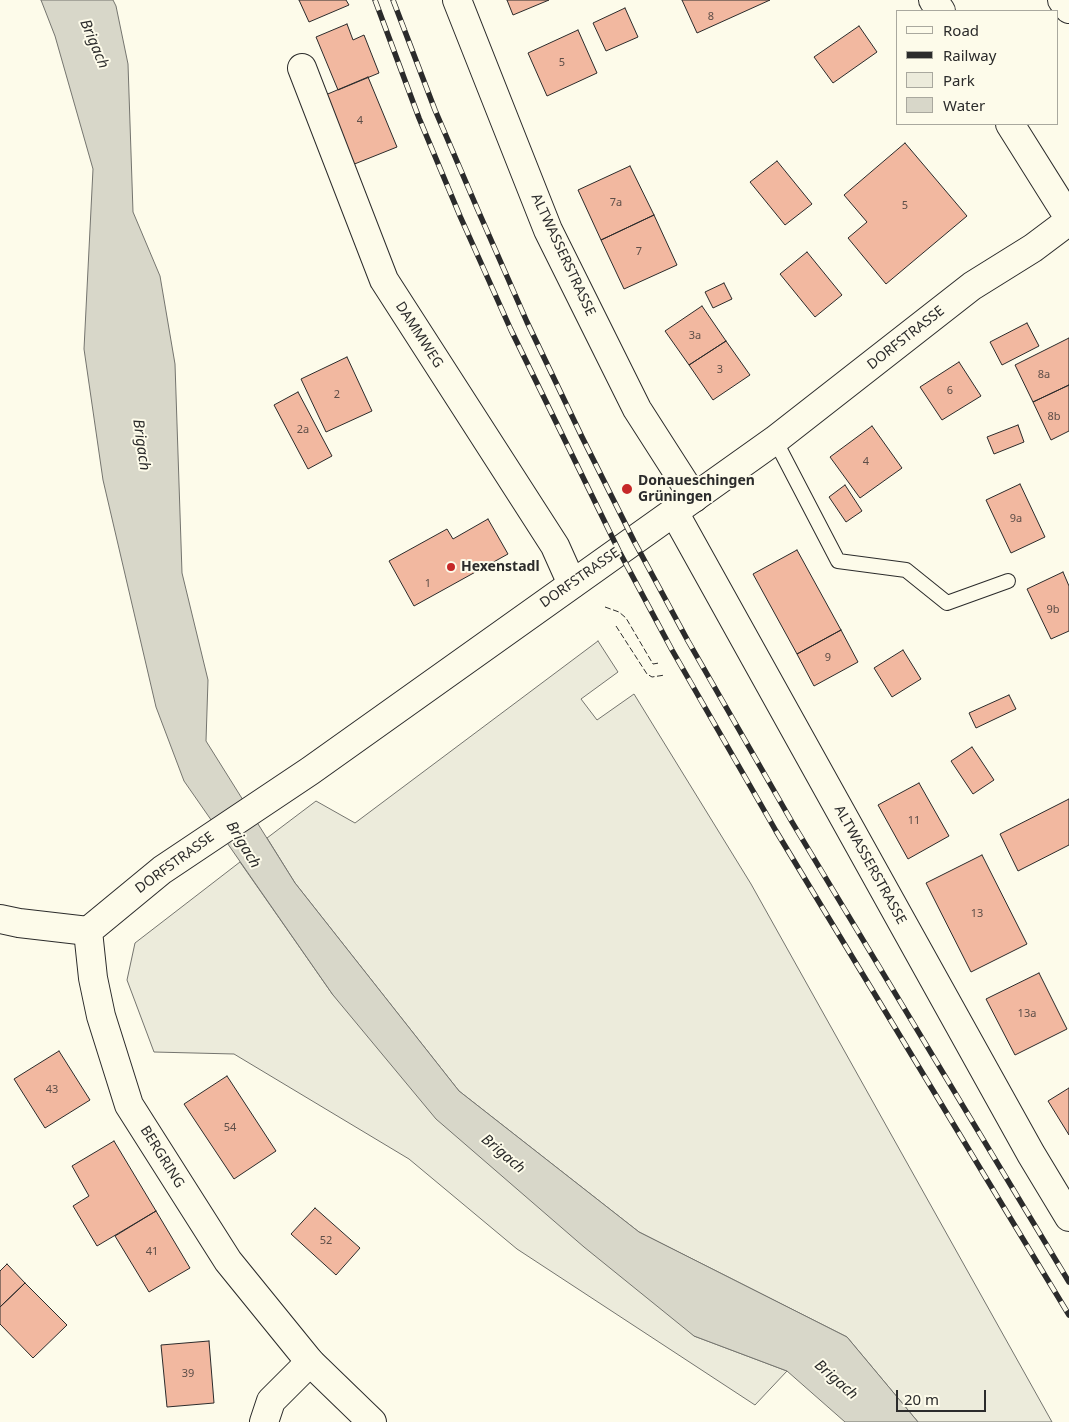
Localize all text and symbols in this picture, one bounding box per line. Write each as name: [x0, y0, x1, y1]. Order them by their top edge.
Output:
house number: 8: [708, 10, 714, 24]
legend: [896, 10, 1059, 125]
water label: Brigach: [76, 17, 112, 71]
text: Road: [943, 20, 979, 40]
text: Railway: [943, 45, 996, 65]
house number: 5: [559, 56, 565, 70]
text: Park: [943, 70, 975, 90]
text: Water: [943, 95, 985, 115]
house number: 4: [357, 114, 363, 128]
street label: ALTWASSERSTRASSE: [527, 191, 599, 319]
house number: 7a: [610, 196, 622, 210]
house number: 5: [902, 199, 908, 213]
house number: 7: [636, 245, 642, 259]
street label: DAMMWEG: [391, 299, 447, 371]
street label: DORFSTRASSE: [864, 303, 948, 373]
house number: 3a: [689, 329, 701, 343]
house number: 3: [717, 363, 723, 377]
house number: 8a: [1038, 368, 1050, 382]
house number: 6: [947, 384, 953, 398]
house number: 2: [334, 388, 340, 402]
house number: 8b: [1047, 410, 1061, 424]
water label: Brigach: [129, 418, 153, 472]
house number: 2a: [297, 423, 309, 437]
house number: 4: [863, 455, 869, 469]
place label: Donaueschingen Grüningen: [638, 473, 755, 506]
marker: Donaueschingen Grüningen: [620, 482, 634, 496]
house number: 9a: [1010, 512, 1022, 526]
street label: DORFSTRASSE: [537, 544, 623, 612]
place label: Hexenstadl: [461, 559, 540, 575]
marker: Hexenstadl: [445, 561, 457, 573]
house number: 1: [425, 577, 431, 591]
house number: 9b: [1046, 603, 1060, 617]
house number: 9: [825, 651, 831, 665]
street label: ALTWASSERSTRASSE: [830, 803, 910, 927]
house number: 11: [908, 814, 920, 828]
water label: Brigach: [222, 818, 264, 872]
street label: DORFSTRASSE: [132, 829, 218, 897]
house number: 13: [971, 907, 983, 921]
house number: 13a: [1018, 1007, 1036, 1021]
house number: 43: [46, 1083, 58, 1097]
house number: 54: [224, 1121, 236, 1135]
street label: BERGRING: [136, 1123, 188, 1191]
water label: Brigach: [477, 1131, 529, 1177]
house number: 52: [320, 1234, 332, 1248]
house number: 41: [146, 1245, 158, 1259]
water label: Brigach: [811, 1356, 861, 1404]
house number: 39: [182, 1367, 194, 1381]
scale bar: [899, 1380, 989, 1412]
text: 20 m: [904, 1389, 939, 1409]

